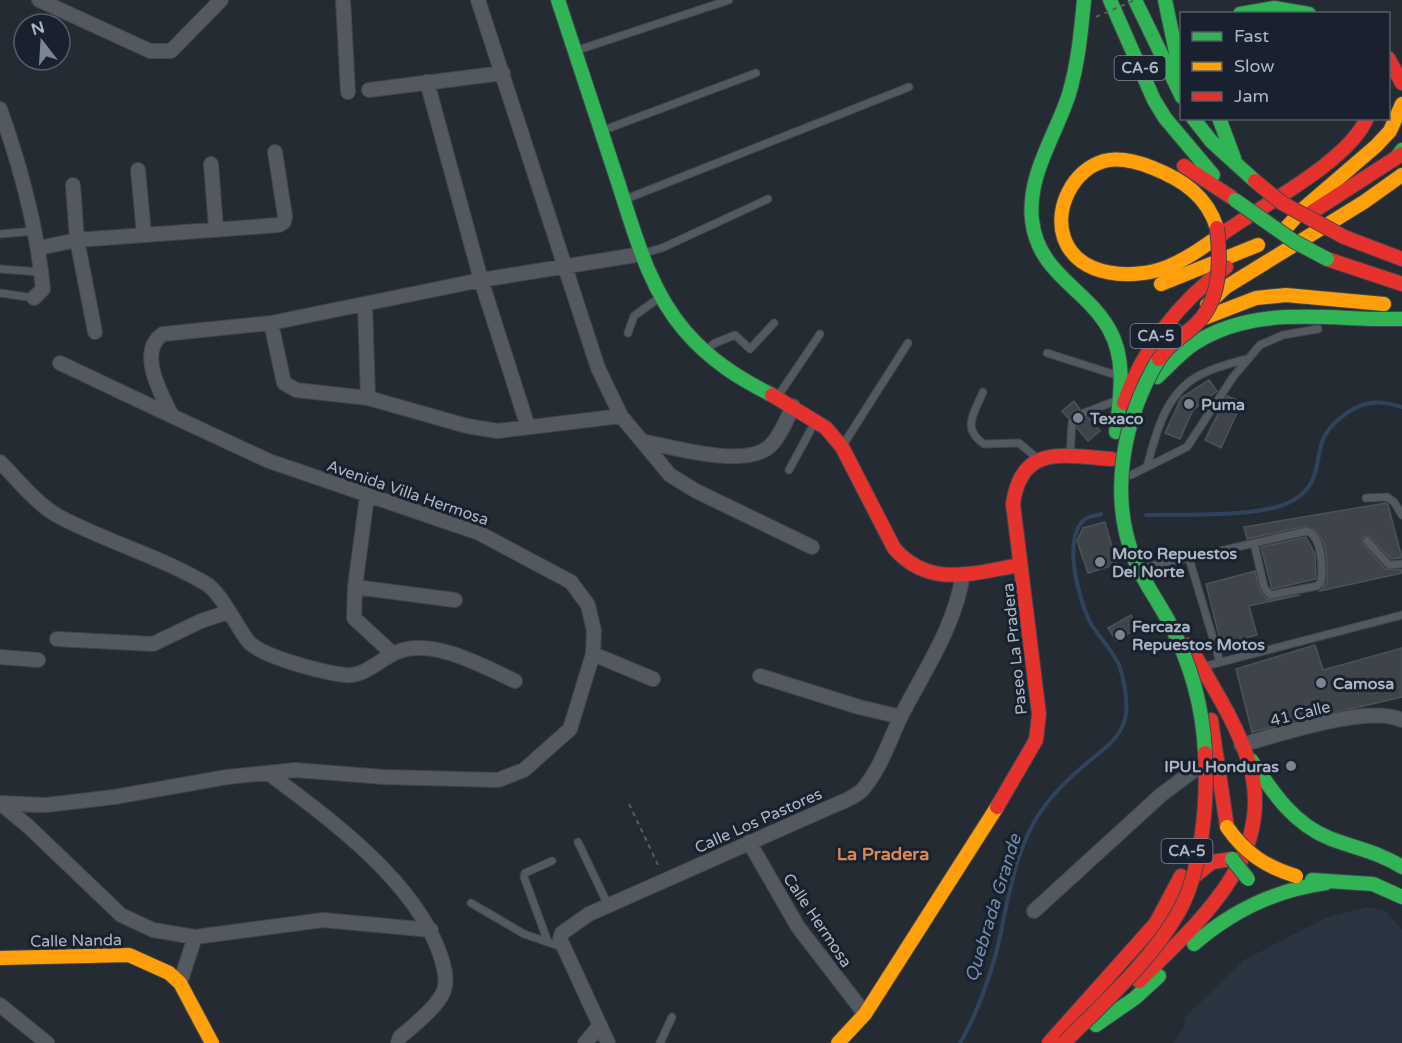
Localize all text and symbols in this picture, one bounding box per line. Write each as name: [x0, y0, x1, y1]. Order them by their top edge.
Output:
north arrow: [12, 12, 72, 72]
legend: [1180, 12, 1390, 120]
text: N: [29, 17, 47, 40]
text: Fast: [1234, 25, 1269, 47]
text: Slow: [1234, 55, 1275, 77]
road number: CA-6: [1114, 56, 1166, 80]
text: Jam: [1234, 85, 1269, 107]
road number: CA-5: [1130, 324, 1182, 348]
place label: Puma: [1201, 395, 1245, 415]
marker: Puma: [1182, 397, 1196, 411]
place label: Texaco: [1089, 409, 1144, 429]
marker: Texaco: [1071, 411, 1085, 425]
street label: Avenida Villa Hermosa: [324, 456, 491, 530]
place label: Moto Repuestos Del Norte: [1112, 544, 1237, 582]
marker: Moto Repuestos Del Norte: [1093, 555, 1107, 569]
street label: Paseo La Pradera: [998, 582, 1032, 716]
place label: Fercaza Repuestos Motos: [1132, 617, 1265, 655]
marker: Fercaza Repuestos Motos: [1113, 628, 1127, 642]
place label: Camosa: [1333, 674, 1394, 694]
marker: Camosa: [1314, 676, 1328, 690]
street label: 41 Calle: [1268, 697, 1332, 731]
place label: IPUL Honduras: [1164, 757, 1279, 777]
marker: IPUL Honduras: [1284, 759, 1298, 773]
street label: Calle Los Pastores: [692, 784, 825, 858]
water label: Quebrada Grande: [960, 831, 1026, 985]
road number: CA-5: [1162, 839, 1212, 863]
district label: La Pradera: [837, 843, 929, 865]
street label: Calle Hermosa: [778, 870, 856, 972]
street label: Calle Nanda: [30, 930, 122, 952]

